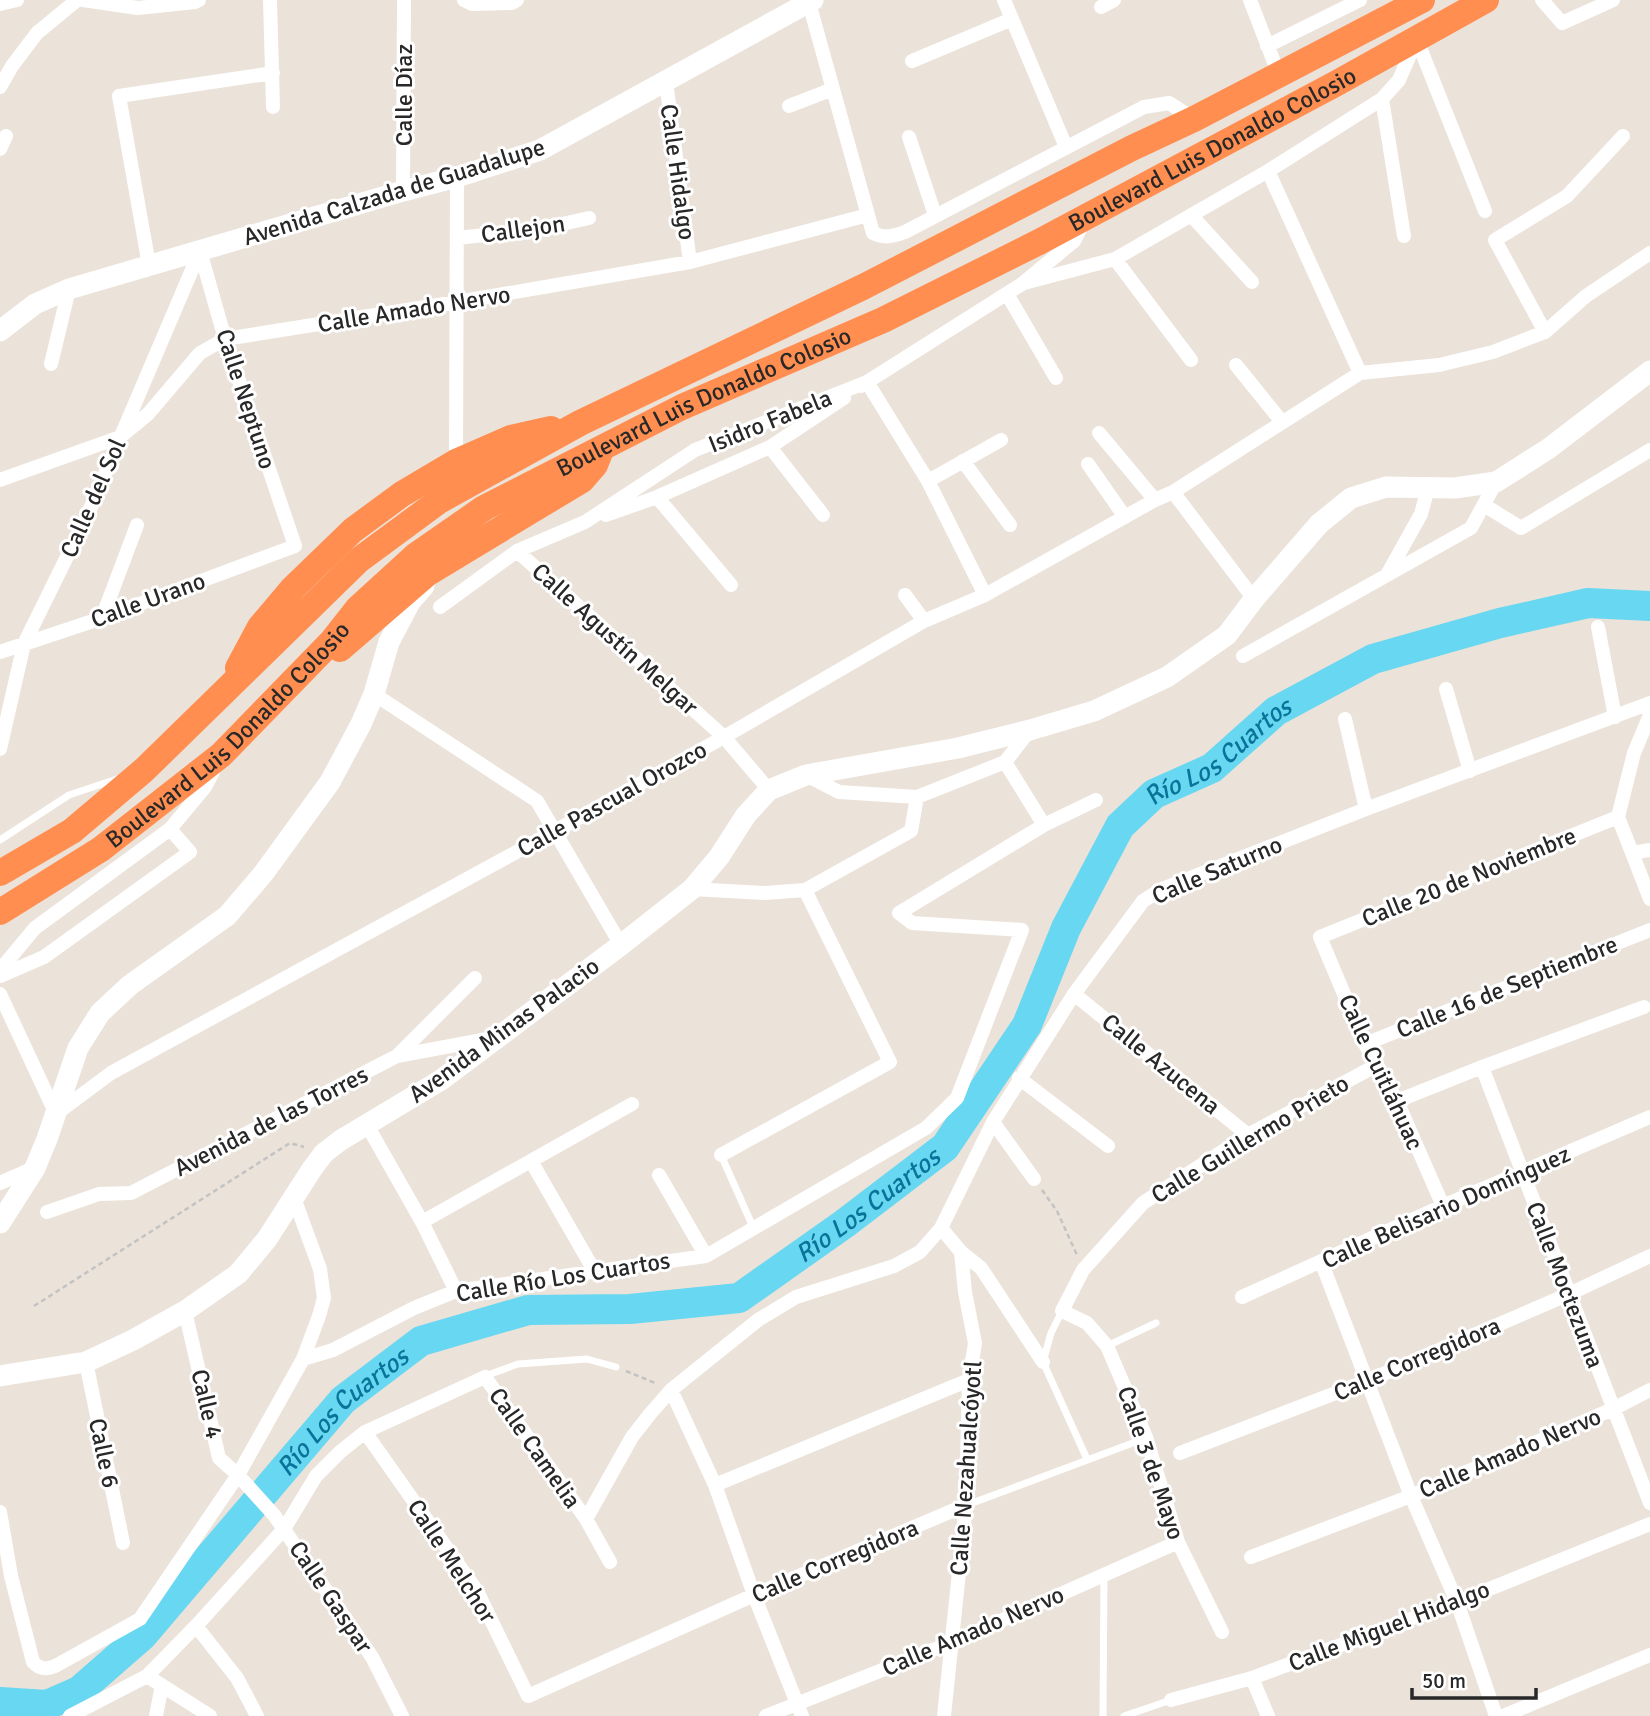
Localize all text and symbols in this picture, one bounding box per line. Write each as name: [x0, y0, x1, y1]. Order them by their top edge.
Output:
street label: Calle Díaz: [389, 44, 419, 146]
street label: Boulevard Luis Donaldo Colosio: [1063, 60, 1362, 239]
street label: Calle Hidalgo: [654, 102, 702, 242]
street label: Avenida Calzada de Guadalupe: [240, 132, 548, 252]
street label: Callejon: [479, 208, 567, 250]
street label: Calle Amado Nervo: [316, 279, 512, 339]
street label: Boulevard Luis Donaldo Colosio: [551, 321, 856, 484]
street label: Calle Neptuno: [209, 325, 283, 473]
street label: Isidro Fabela: [704, 383, 836, 459]
street label: Calle del Sol: [53, 434, 133, 562]
street label: Calle Agustín Melgar: [526, 556, 705, 722]
street label: Calle Urano: [87, 565, 209, 635]
street label: Boulevard Luis Donaldo Colosio: [100, 616, 356, 855]
water label: Río Los Cuartos: [1137, 690, 1299, 812]
street label: Calle Pascual Orozco: [512, 734, 712, 864]
street label: Calle 20 de Noviembre: [1357, 820, 1581, 934]
street label: Calle Saturno: [1147, 829, 1287, 911]
street label: Calle 16 de Septiembre: [1392, 929, 1622, 1045]
street label: Avenida Minas Palacio: [403, 951, 605, 1109]
street label: Calle Cuitláhuac: [1332, 989, 1430, 1155]
street label: Calle Azucena: [1095, 1007, 1227, 1121]
street label: Avenida de las Torres: [169, 1059, 373, 1183]
street label: Calle Guillermo Prieto: [1146, 1068, 1354, 1210]
street label: Calle Belisario Domínguez: [1317, 1139, 1575, 1275]
water label: Río Los Cuartos: [790, 1140, 949, 1270]
street label: Calle Moctezuma: [1519, 1198, 1611, 1372]
street label: Calle Río Los Cuartos: [454, 1245, 672, 1309]
street label: Calle Corregidora: [1329, 1310, 1505, 1408]
water label: Río Los Cuartos: [270, 1340, 417, 1483]
street label: Calle Nezahualcóyotl: [944, 1359, 988, 1577]
street label: Calle 4: [184, 1366, 230, 1442]
street label: Calle Camelia: [482, 1382, 588, 1514]
street label: Calle 3 de Mayo: [1111, 1382, 1191, 1544]
street label: Calle Amado Nervo: [1415, 1401, 1605, 1505]
street label: Calle 6: [82, 1415, 126, 1491]
street label: Calle Melchor: [401, 1494, 503, 1629]
street label: Calle Corregidora: [747, 1512, 923, 1610]
street label: Calle Gaspar: [282, 1535, 380, 1659]
street label: Calle Miguel Hidalgo: [1284, 1574, 1494, 1678]
street label: Calle Amado Nervo: [878, 1579, 1068, 1683]
scale bar: [1412, 1656, 1536, 1700]
text: 50 m: [1422, 1668, 1466, 1694]

